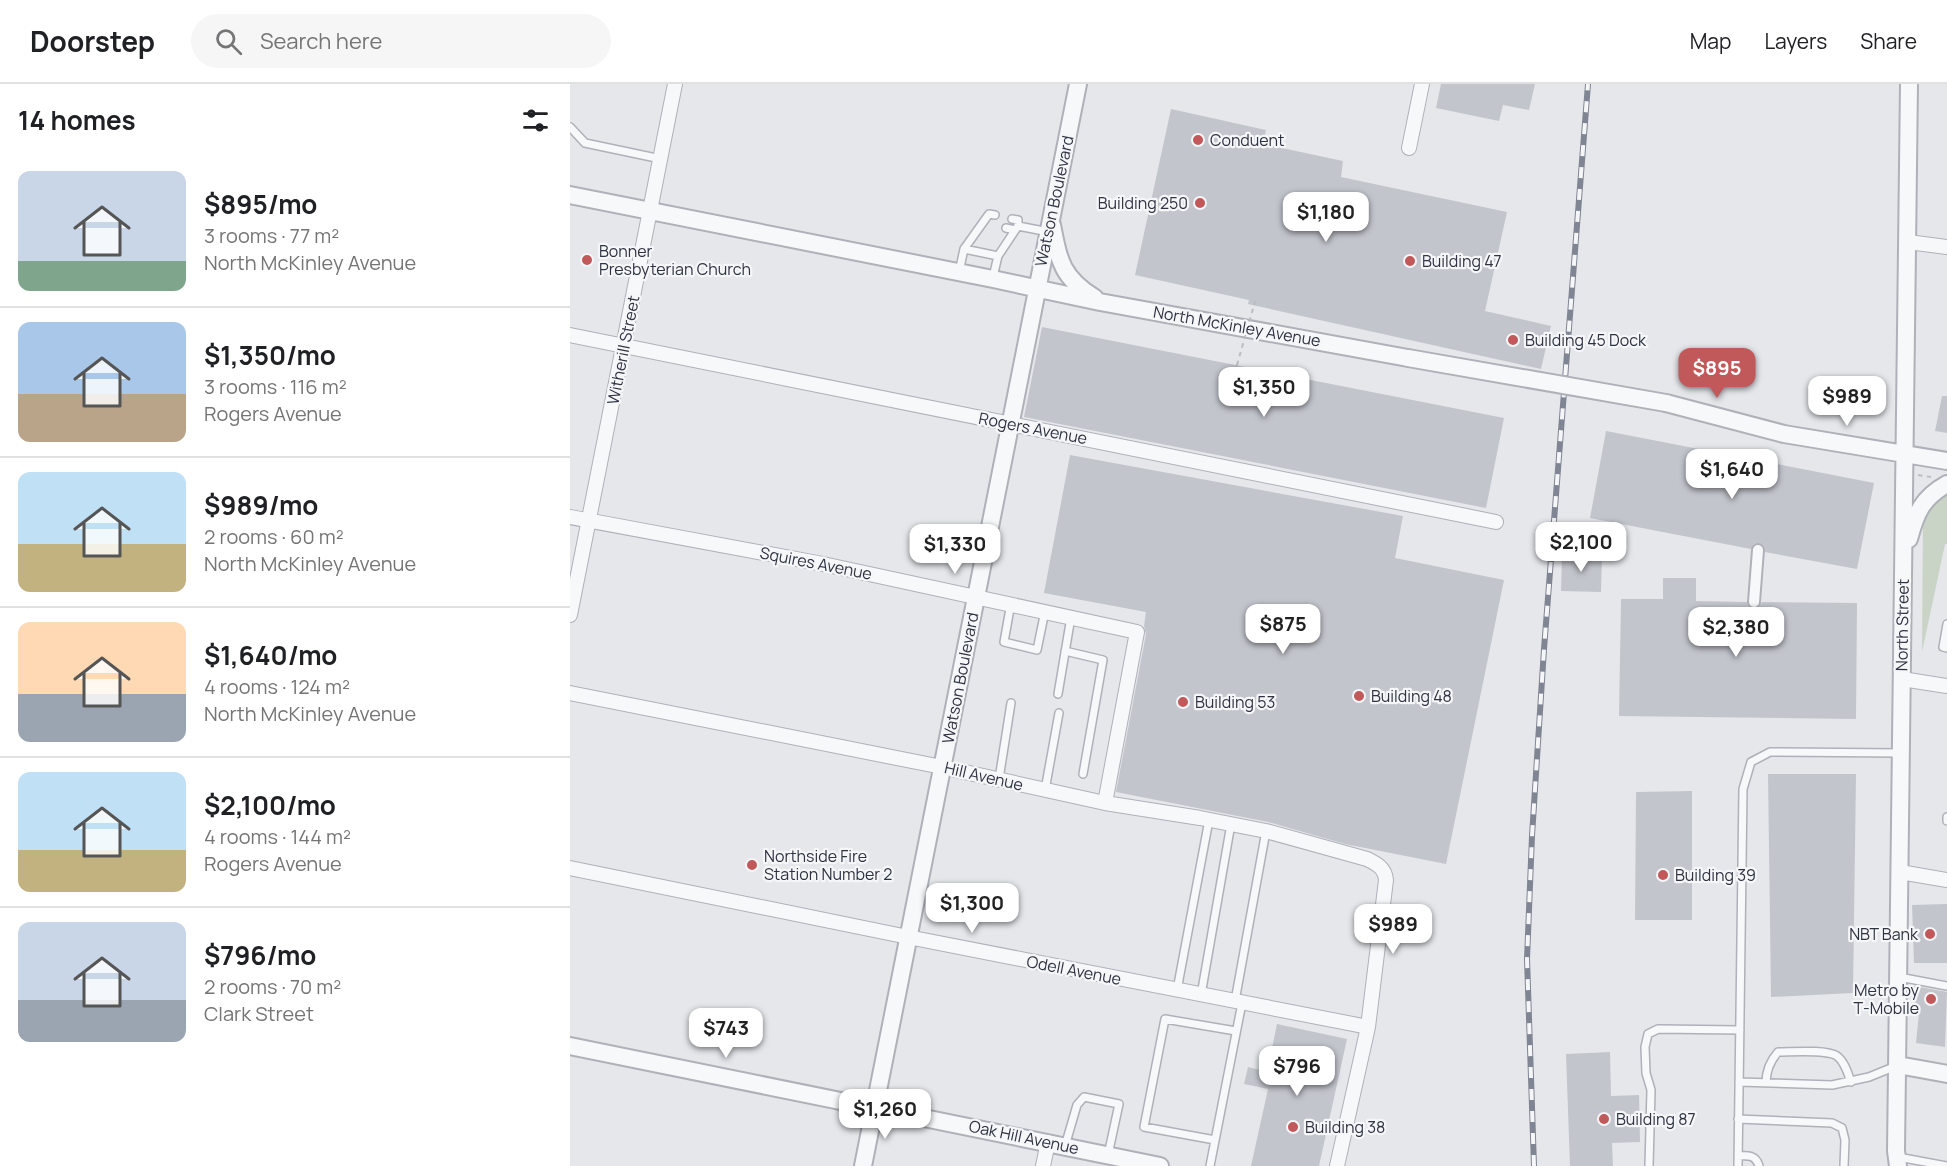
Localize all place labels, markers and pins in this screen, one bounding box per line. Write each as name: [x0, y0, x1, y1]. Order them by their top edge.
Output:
place label: Conduent: [1210, 129, 1284, 151]
marker: Conduent: [1191, 133, 1205, 147]
place label: Building 250: [1098, 192, 1188, 214]
pin: $1,180: [1277, 192, 1375, 243]
marker: Building 250: [1193, 196, 1207, 210]
place label: Bonner Presbyterian Church: [599, 240, 751, 280]
place label: Building 47: [1422, 250, 1502, 272]
marker: Bonner Presbyterian Church: [580, 253, 594, 267]
marker: Building 47: [1403, 254, 1417, 268]
place label: Building 45 Dock: [1525, 329, 1647, 351]
marker: Building 45 Dock: [1506, 333, 1520, 347]
pin: $895: [1681, 348, 1753, 399]
pin: $1,350: [1215, 367, 1313, 418]
pin: $989: [1811, 376, 1883, 427]
pin: $1,640: [1683, 449, 1781, 500]
pin: $2,100: [1532, 522, 1630, 573]
pin: $1,330: [906, 524, 1004, 575]
pin: $875: [1247, 604, 1319, 655]
pin: $2,380: [1687, 607, 1785, 658]
place label: Building 48: [1371, 685, 1452, 707]
marker: Building 48: [1352, 689, 1366, 703]
place label: Building 53: [1195, 691, 1275, 713]
marker: Building 53: [1176, 695, 1190, 709]
place label: Northside Fire Station Number 2: [764, 845, 892, 885]
marker: Northside Fire Station Number 2: [745, 858, 759, 872]
place label: Building 39: [1675, 864, 1756, 886]
marker: Building 39: [1656, 868, 1670, 882]
pin: $1,300: [923, 883, 1021, 934]
pin: $989: [1357, 904, 1429, 955]
place label: NBT Bank: [1849, 923, 1919, 945]
marker: NBT Bank: [1923, 927, 1937, 941]
place label: Metro by T-Mobile: [1854, 979, 1920, 1019]
marker: Metro by T-Mobile: [1924, 992, 1938, 1006]
pin: $743: [690, 1008, 762, 1059]
pin: $796: [1261, 1046, 1333, 1097]
pin: $1,260: [836, 1089, 934, 1140]
place label: Building 87: [1616, 1108, 1696, 1130]
marker: Building 87: [1597, 1112, 1611, 1126]
place label: Building 38: [1305, 1116, 1385, 1138]
marker: Building 38: [1286, 1120, 1300, 1134]

